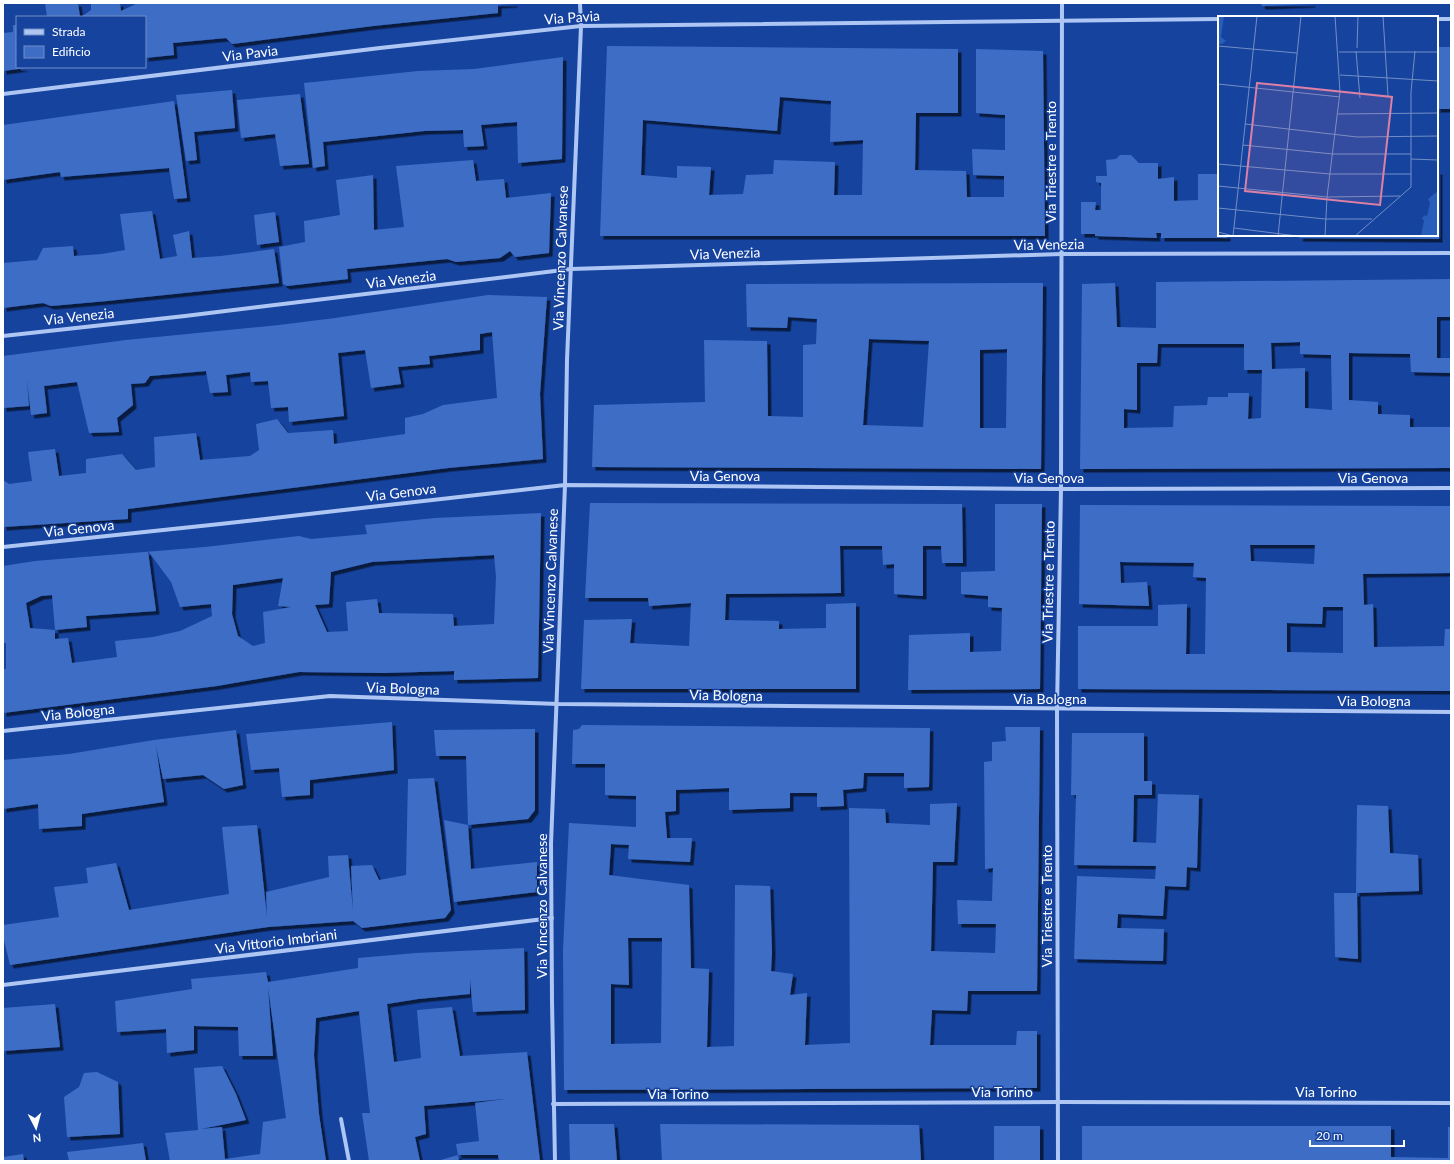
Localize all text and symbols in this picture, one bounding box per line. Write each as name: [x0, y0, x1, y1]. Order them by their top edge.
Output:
street label: Via Pavia: [544, 7, 601, 27]
legend: [16, 16, 146, 68]
inset map: [1218, 16, 1438, 236]
text: Strada: [52, 24, 85, 39]
street label: Via Pavia: [221, 41, 279, 65]
text: Edificio: [52, 44, 91, 59]
street label: Via Triestre e Trento: [1042, 101, 1059, 223]
street label: Via Vincenzo Calvanese: [549, 185, 571, 331]
street label: Via Venezia: [1014, 235, 1084, 253]
street label: Via Venezia: [689, 243, 761, 263]
street label: Via Venezia: [365, 266, 437, 292]
street label: Via Venezia: [43, 304, 115, 328]
street label: Via Genova: [690, 467, 760, 484]
street label: Via Genova: [1014, 469, 1084, 486]
street label: Via Genova: [1338, 469, 1408, 486]
street label: Via Genova: [365, 479, 437, 505]
street label: Via Vincenzo Calvanese: [539, 508, 561, 654]
street label: Via Genova: [43, 516, 115, 540]
street label: Via Triestre e Trento: [1038, 521, 1058, 643]
street label: Via Bologna: [366, 678, 440, 698]
street label: Via Bologna: [689, 686, 763, 704]
street label: Via Bologna: [1013, 690, 1087, 707]
street label: Via Bologna: [1337, 692, 1411, 709]
street label: Via Bologna: [41, 700, 115, 724]
street label: Via Vincenzo Calvanese: [533, 833, 550, 979]
street label: Via Triestre e Trento: [1038, 845, 1055, 967]
street label: Via Vittorio Imbriani: [214, 925, 338, 957]
street label: Via Torino: [971, 1083, 1033, 1100]
street label: Via Torino: [1295, 1083, 1357, 1100]
street label: Via Torino: [647, 1085, 709, 1102]
north arrow: [16, 1108, 56, 1148]
scale bar: [1310, 1122, 1404, 1148]
text: 20 m: [1316, 1128, 1343, 1143]
text: N: [32, 1132, 42, 1145]

